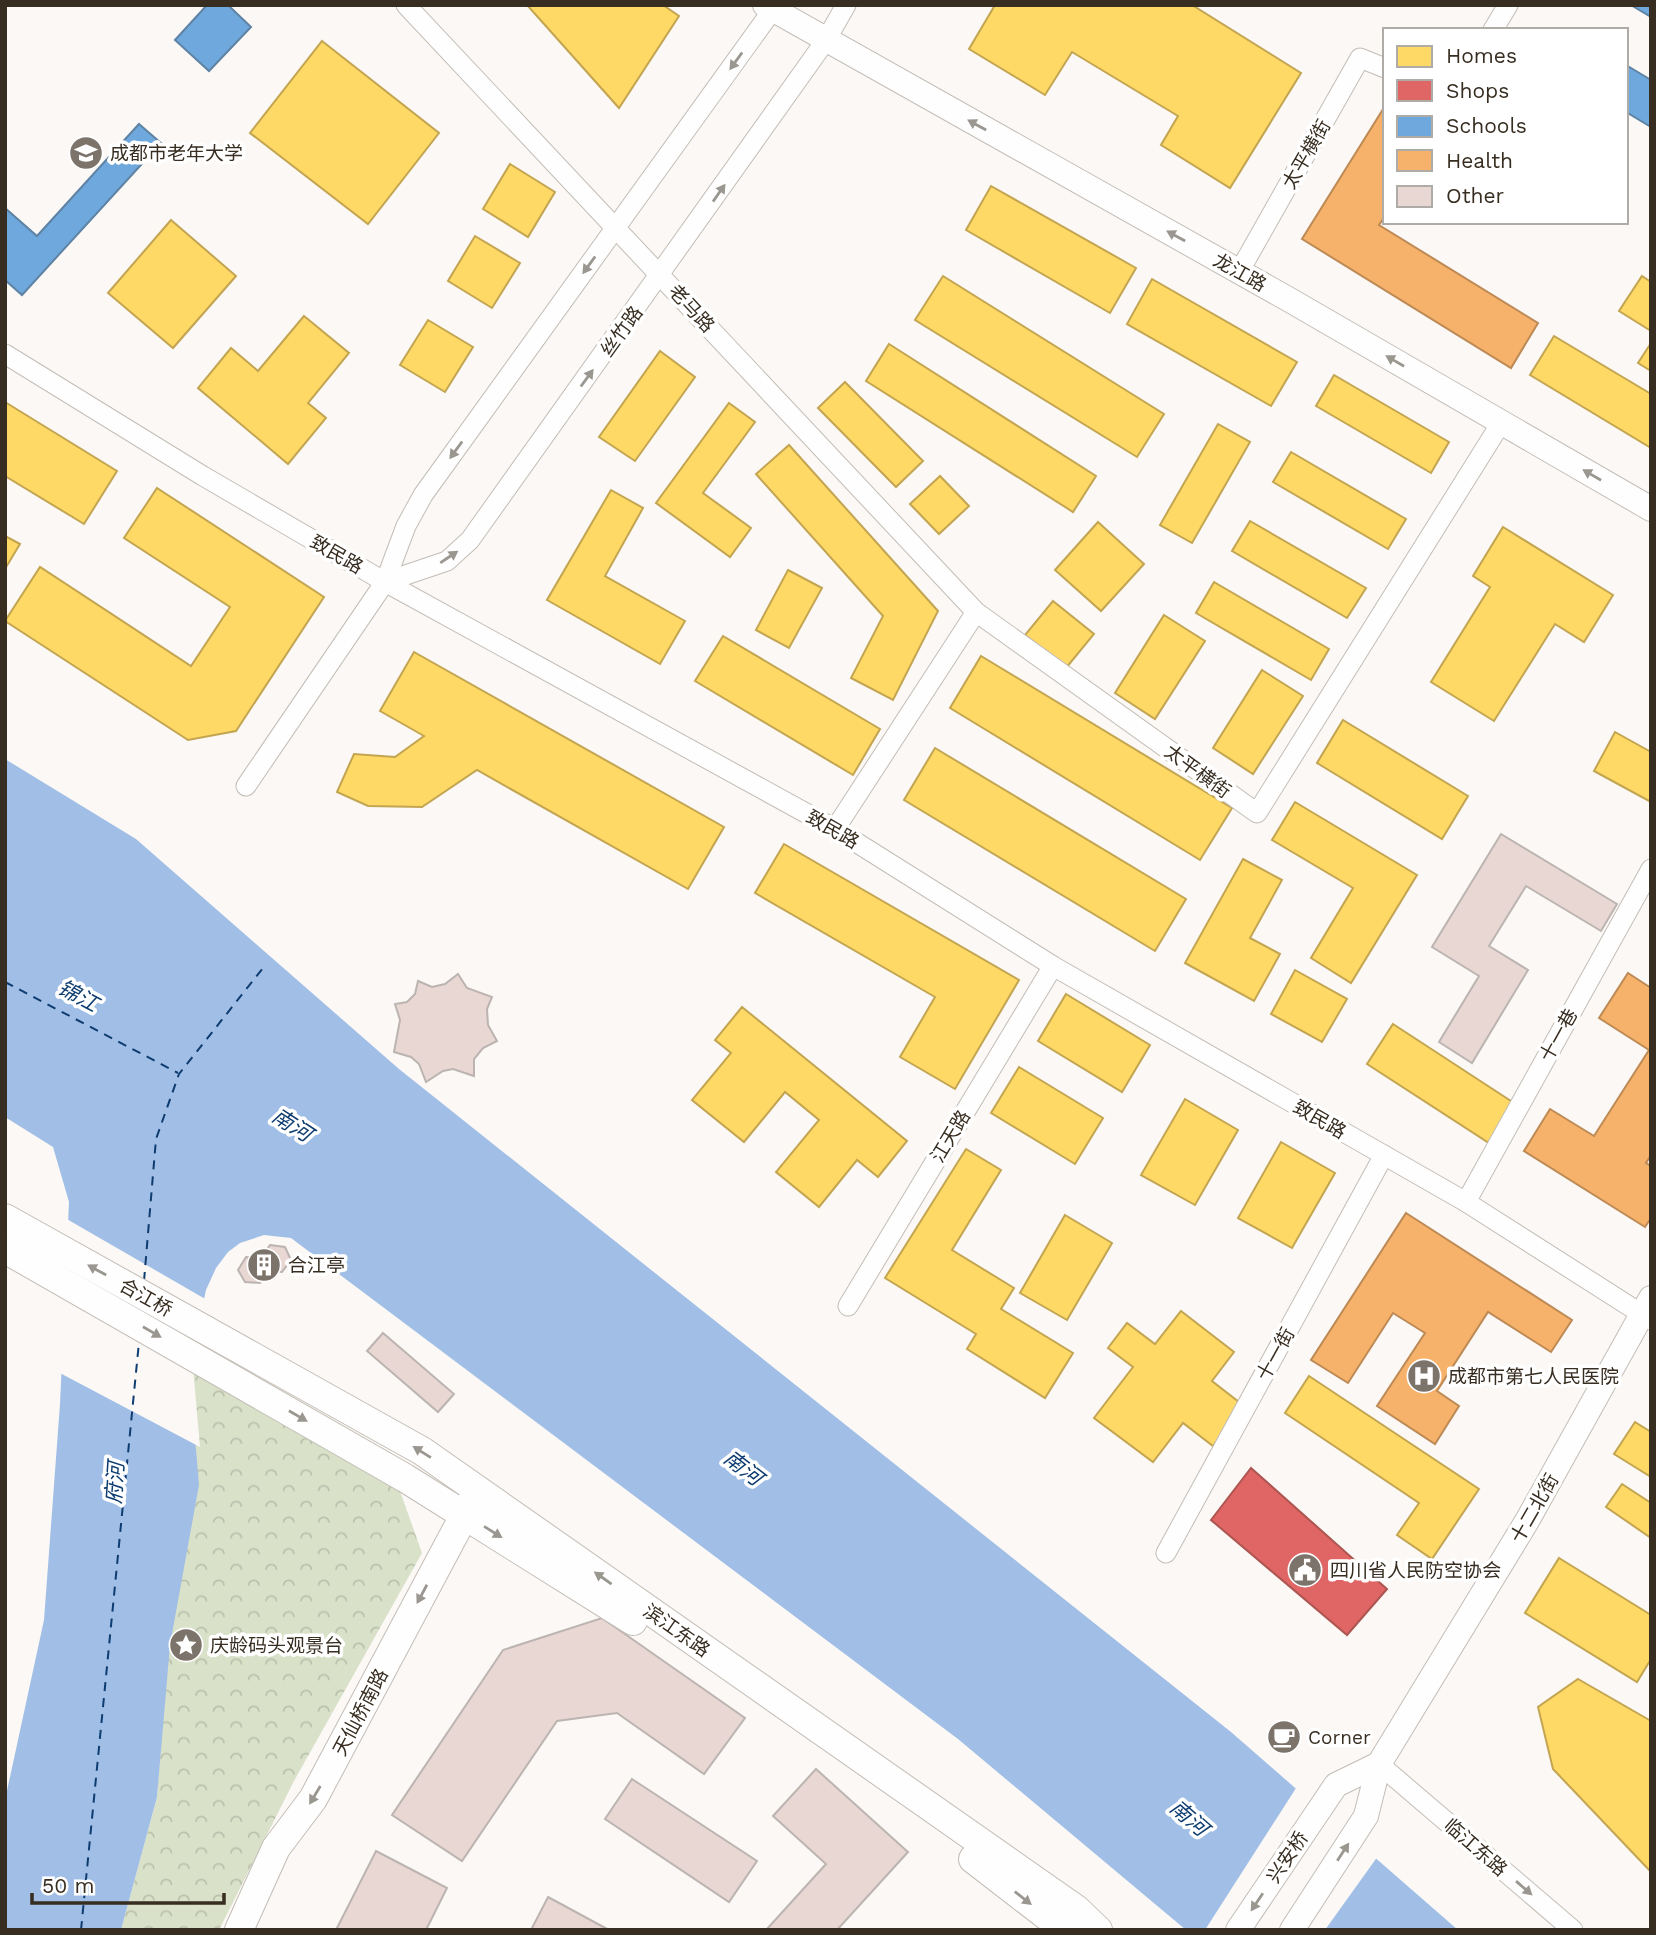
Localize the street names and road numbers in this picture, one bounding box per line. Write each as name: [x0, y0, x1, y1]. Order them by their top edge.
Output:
street label: 太平横街: [1277, 116, 1335, 193]
street label: 龙江路: [1209, 249, 1270, 296]
street label: 老马路: [664, 280, 719, 337]
street label: 丝竹路: [595, 301, 647, 361]
street label: 致民路: [306, 530, 367, 579]
street label: 太平横街: [1160, 740, 1235, 803]
street label: 致民路: [802, 805, 863, 854]
street label: 十一巷: [1535, 1005, 1582, 1066]
street label: 致民路: [1289, 1095, 1350, 1144]
street label: 江天路: [926, 1106, 975, 1167]
street label: 合江桥: [115, 1274, 176, 1321]
street label: 十一街: [1252, 1324, 1299, 1385]
street label: 十二北街: [1505, 1470, 1563, 1547]
street label: 滨江东路: [639, 1599, 714, 1662]
street label: 天仙桥南路: [328, 1665, 393, 1760]
street label: 临江东路: [1439, 1814, 1512, 1881]
street label: 兴安桥: [1262, 1827, 1313, 1887]

